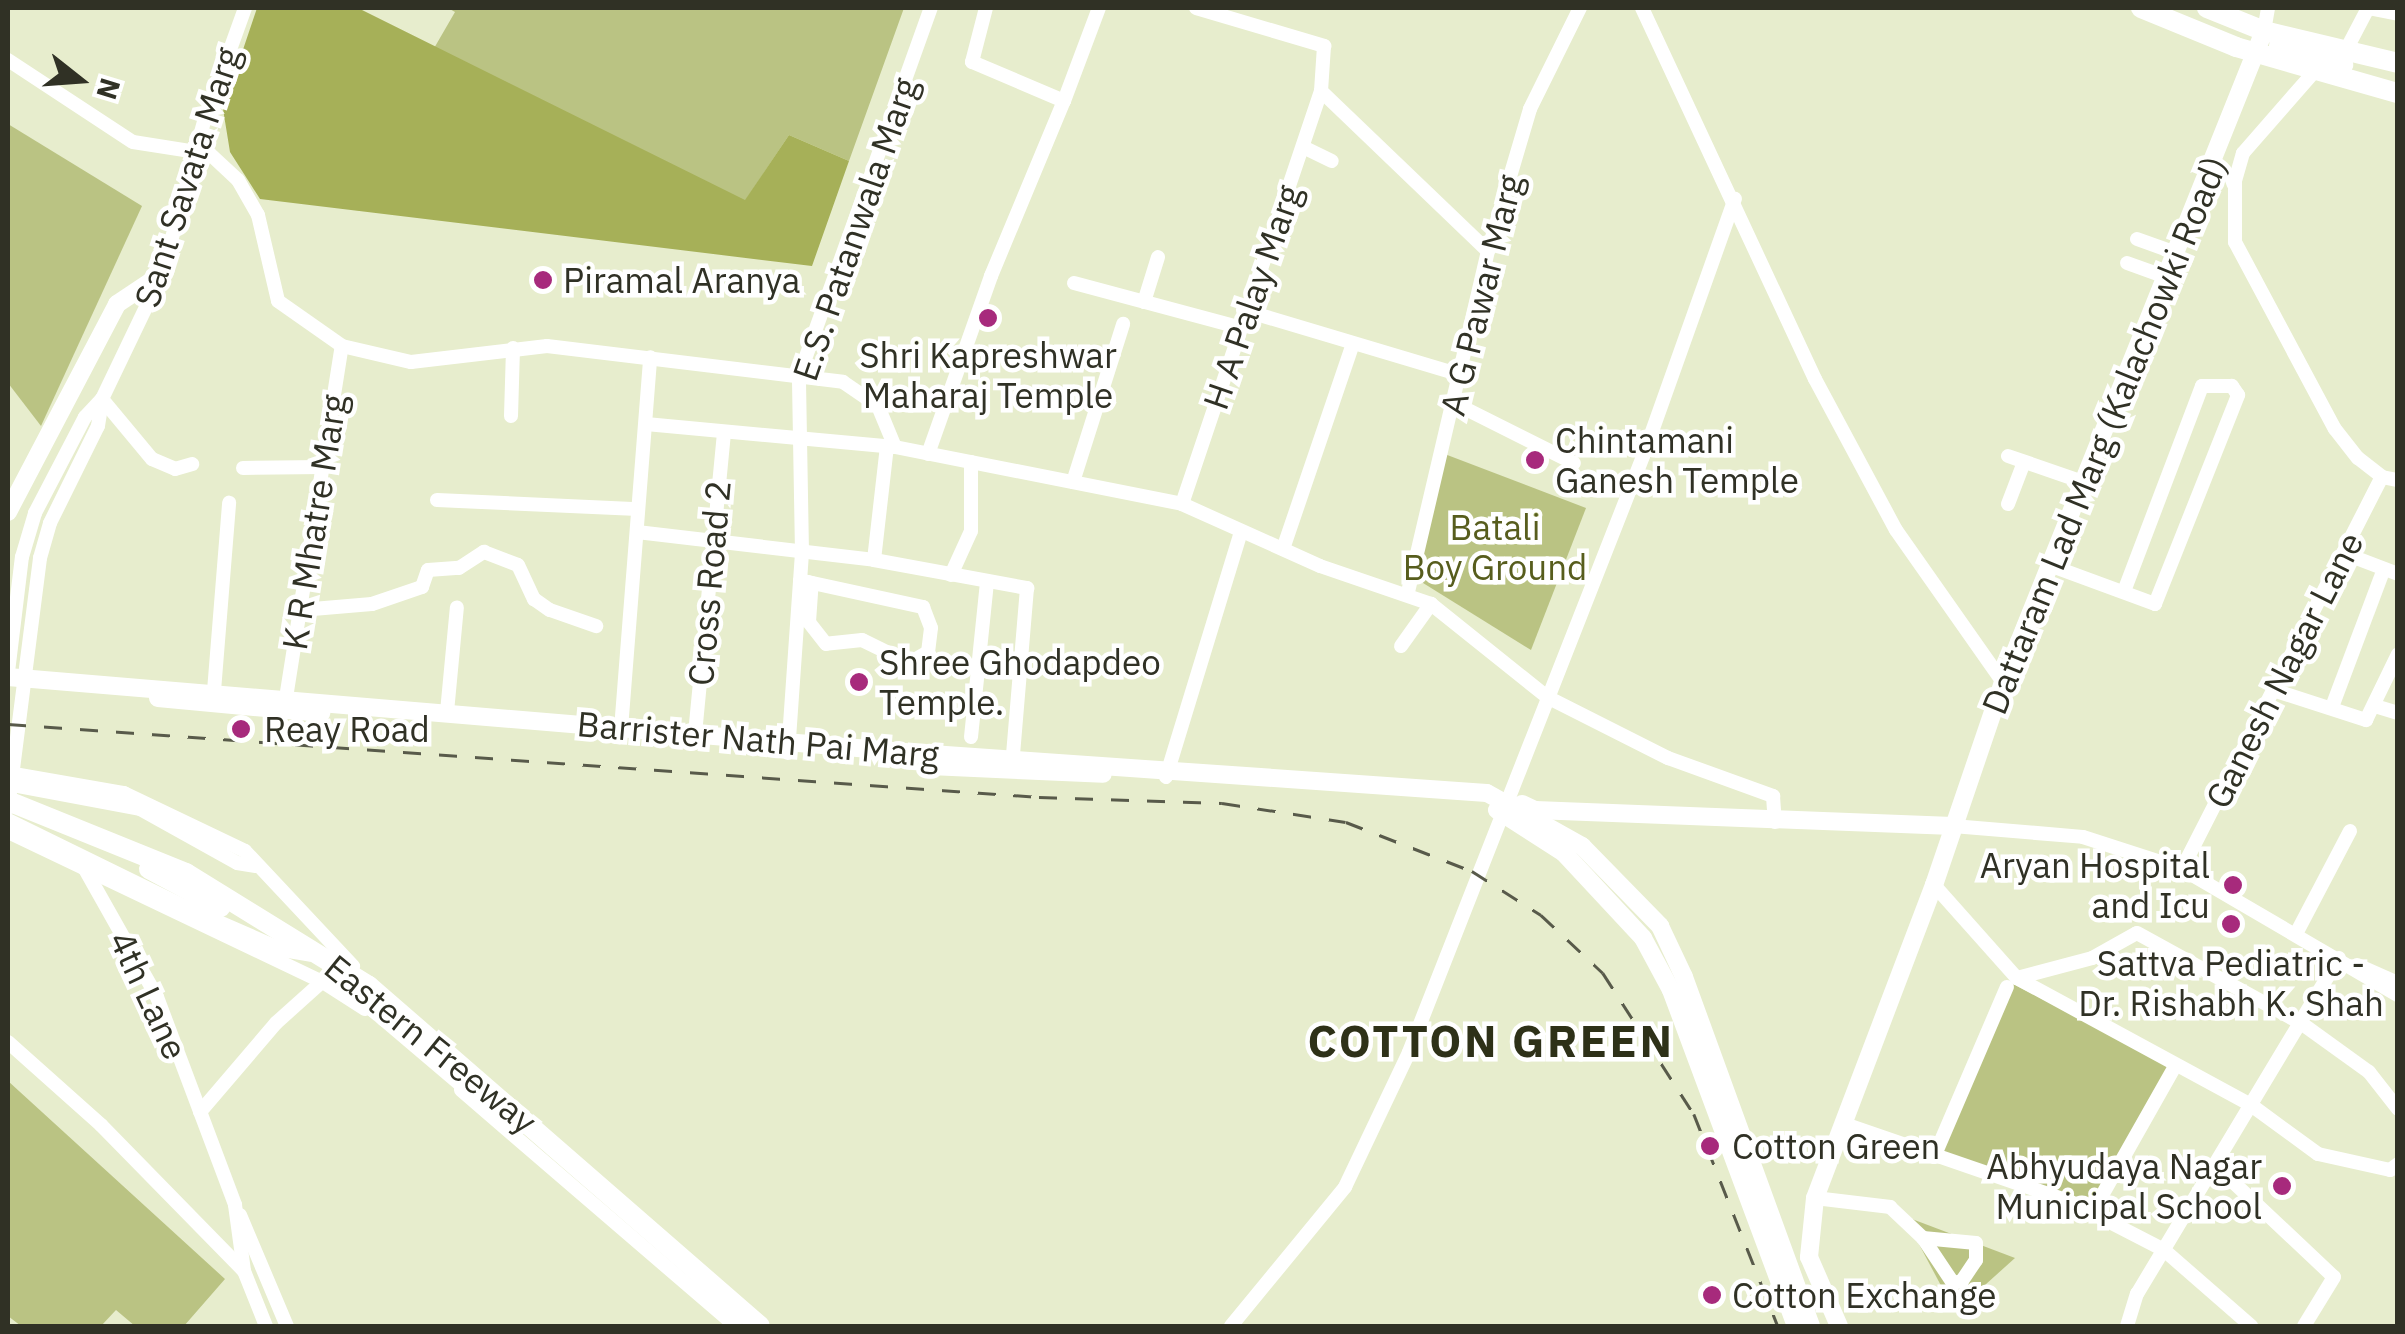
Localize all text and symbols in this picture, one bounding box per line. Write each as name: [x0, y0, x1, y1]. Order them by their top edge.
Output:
north arrow: [30, 30, 130, 130]
street label: Sant Savata Marg: [125, 42, 249, 312]
street label: E.S. Patanwala Marg: [783, 72, 927, 386]
text: N: [89, 74, 130, 104]
street label: Dattaram Lad Marg (Kalachowki Road): [1973, 150, 2235, 720]
street label: A G Pawar Marg: [1431, 170, 1531, 420]
street label: H A Palay Marg: [1194, 179, 1310, 415]
place label: Piramal Aranya: [563, 259, 800, 301]
marker: Piramal Aranya: [532, 269, 554, 291]
marker: Shri Kapreshwar Maharaj Temple: [977, 307, 999, 329]
place label: Shri Kapreshwar Maharaj Temple: [859, 334, 1117, 416]
street label: K R Mhatre Marg: [273, 391, 355, 653]
place label: Chintamani Ganesh Temple: [1555, 419, 1799, 501]
marker: Chintamani Ganesh Temple: [1524, 449, 1546, 471]
street label: Cross Road 2: [679, 479, 739, 687]
park label: Batali Boy Ground: [1403, 506, 1587, 588]
street label: Ganesh Nagar Lane: [2196, 525, 2372, 815]
place label: Shree Ghodapdeo Temple.: [879, 641, 1161, 723]
marker: Shree Ghodapdeo Temple.: [848, 671, 870, 693]
street label: Barrister Nath Pai Marg: [575, 702, 941, 776]
place label: Reay Road: [264, 708, 430, 750]
marker: Reay Road: [228, 716, 254, 742]
place label: Aryan Hospital and Icu: [1980, 844, 2210, 926]
marker: Aryan Hospital and Icu: [2220, 872, 2246, 898]
marker: Sattva Pediatric - Dr. Rishabh K. Shah: [2218, 911, 2244, 937]
street label: 4th Lane: [101, 924, 197, 1066]
place label: Sattva Pediatric - Dr. Rishabh K. Shah: [2078, 942, 2384, 1024]
street label: Eastern Freeway: [317, 946, 545, 1142]
district label: COTTON GREEN: [1307, 1014, 1675, 1068]
place label: Cotton Green: [1732, 1125, 1940, 1167]
marker: Cotton Green: [1697, 1133, 1723, 1159]
place label: Abhyudaya Nagar Municipal School: [1986, 1145, 2262, 1227]
marker: Abhyudaya Nagar Municipal School: [2271, 1175, 2293, 1197]
place label: Cotton Exchange: [1732, 1274, 1996, 1316]
marker: Cotton Exchange: [1701, 1284, 1723, 1306]

